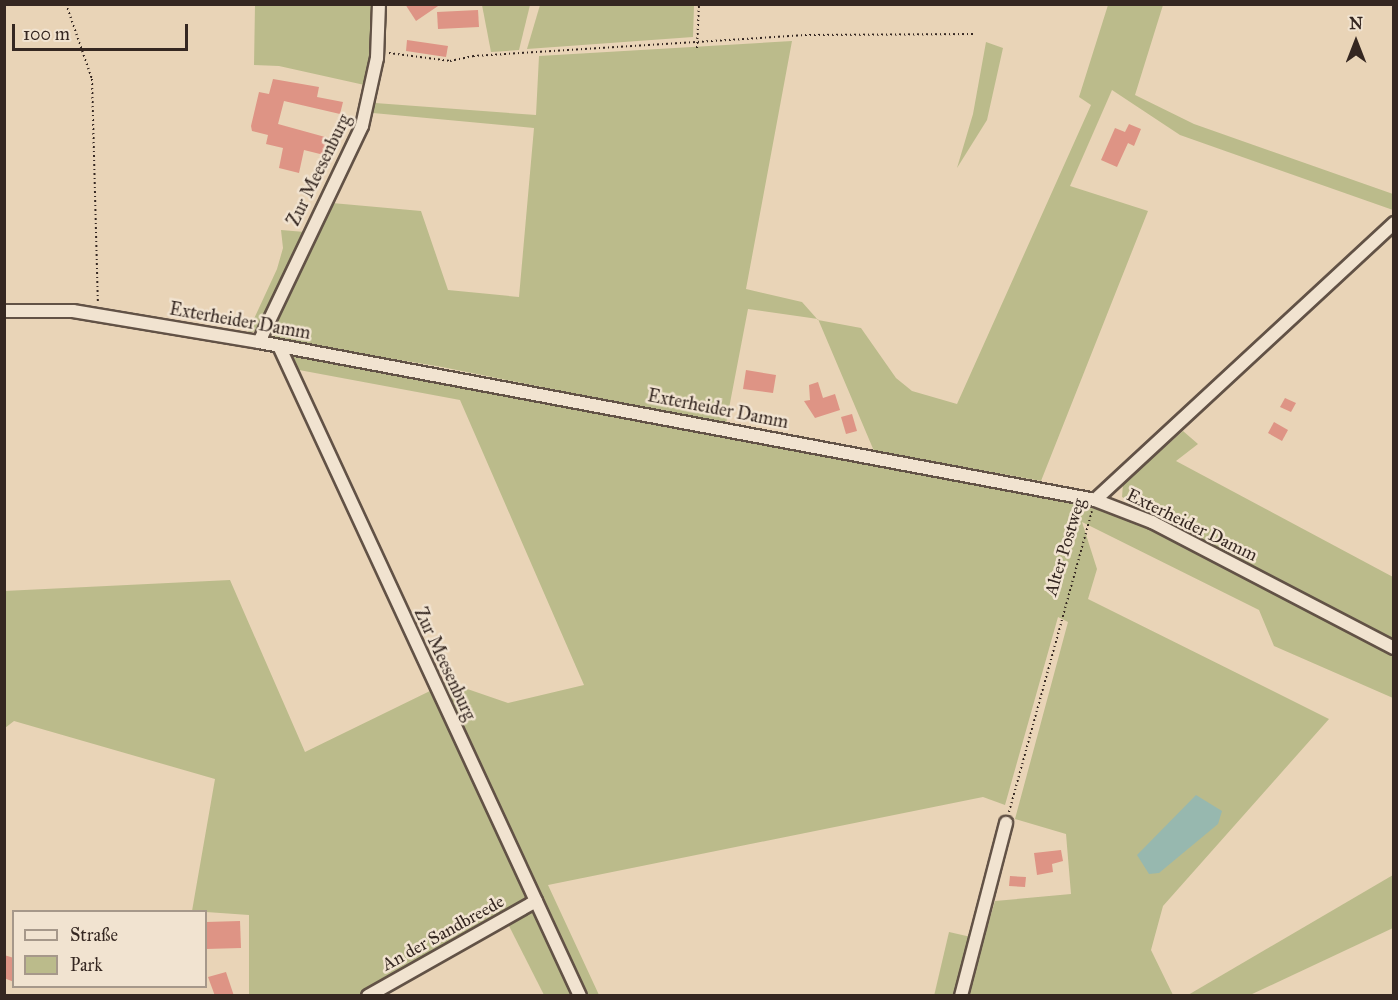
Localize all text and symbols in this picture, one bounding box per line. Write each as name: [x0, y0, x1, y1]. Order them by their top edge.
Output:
scale bar: [15, 12, 190, 50]
north arrow: [1326, 12, 1386, 72]
text: N: [1349, 14, 1363, 33]
text: 100 m: [23, 23, 70, 45]
street label: Zur Meesenburg: [283, 110, 355, 230]
street label: Exterheider Damm: [168, 298, 312, 344]
street label: Exterheider Damm: [646, 385, 790, 433]
street label: Exterheider Damm: [1123, 484, 1261, 566]
street label: Alter Postweg: [1040, 496, 1090, 598]
street label: Zur Meesenburg: [409, 604, 481, 724]
street label: An der Sandbreede: [378, 890, 508, 976]
legend: [12, 910, 207, 988]
text: Straße: [70, 924, 118, 946]
text: Park: [70, 954, 103, 976]

